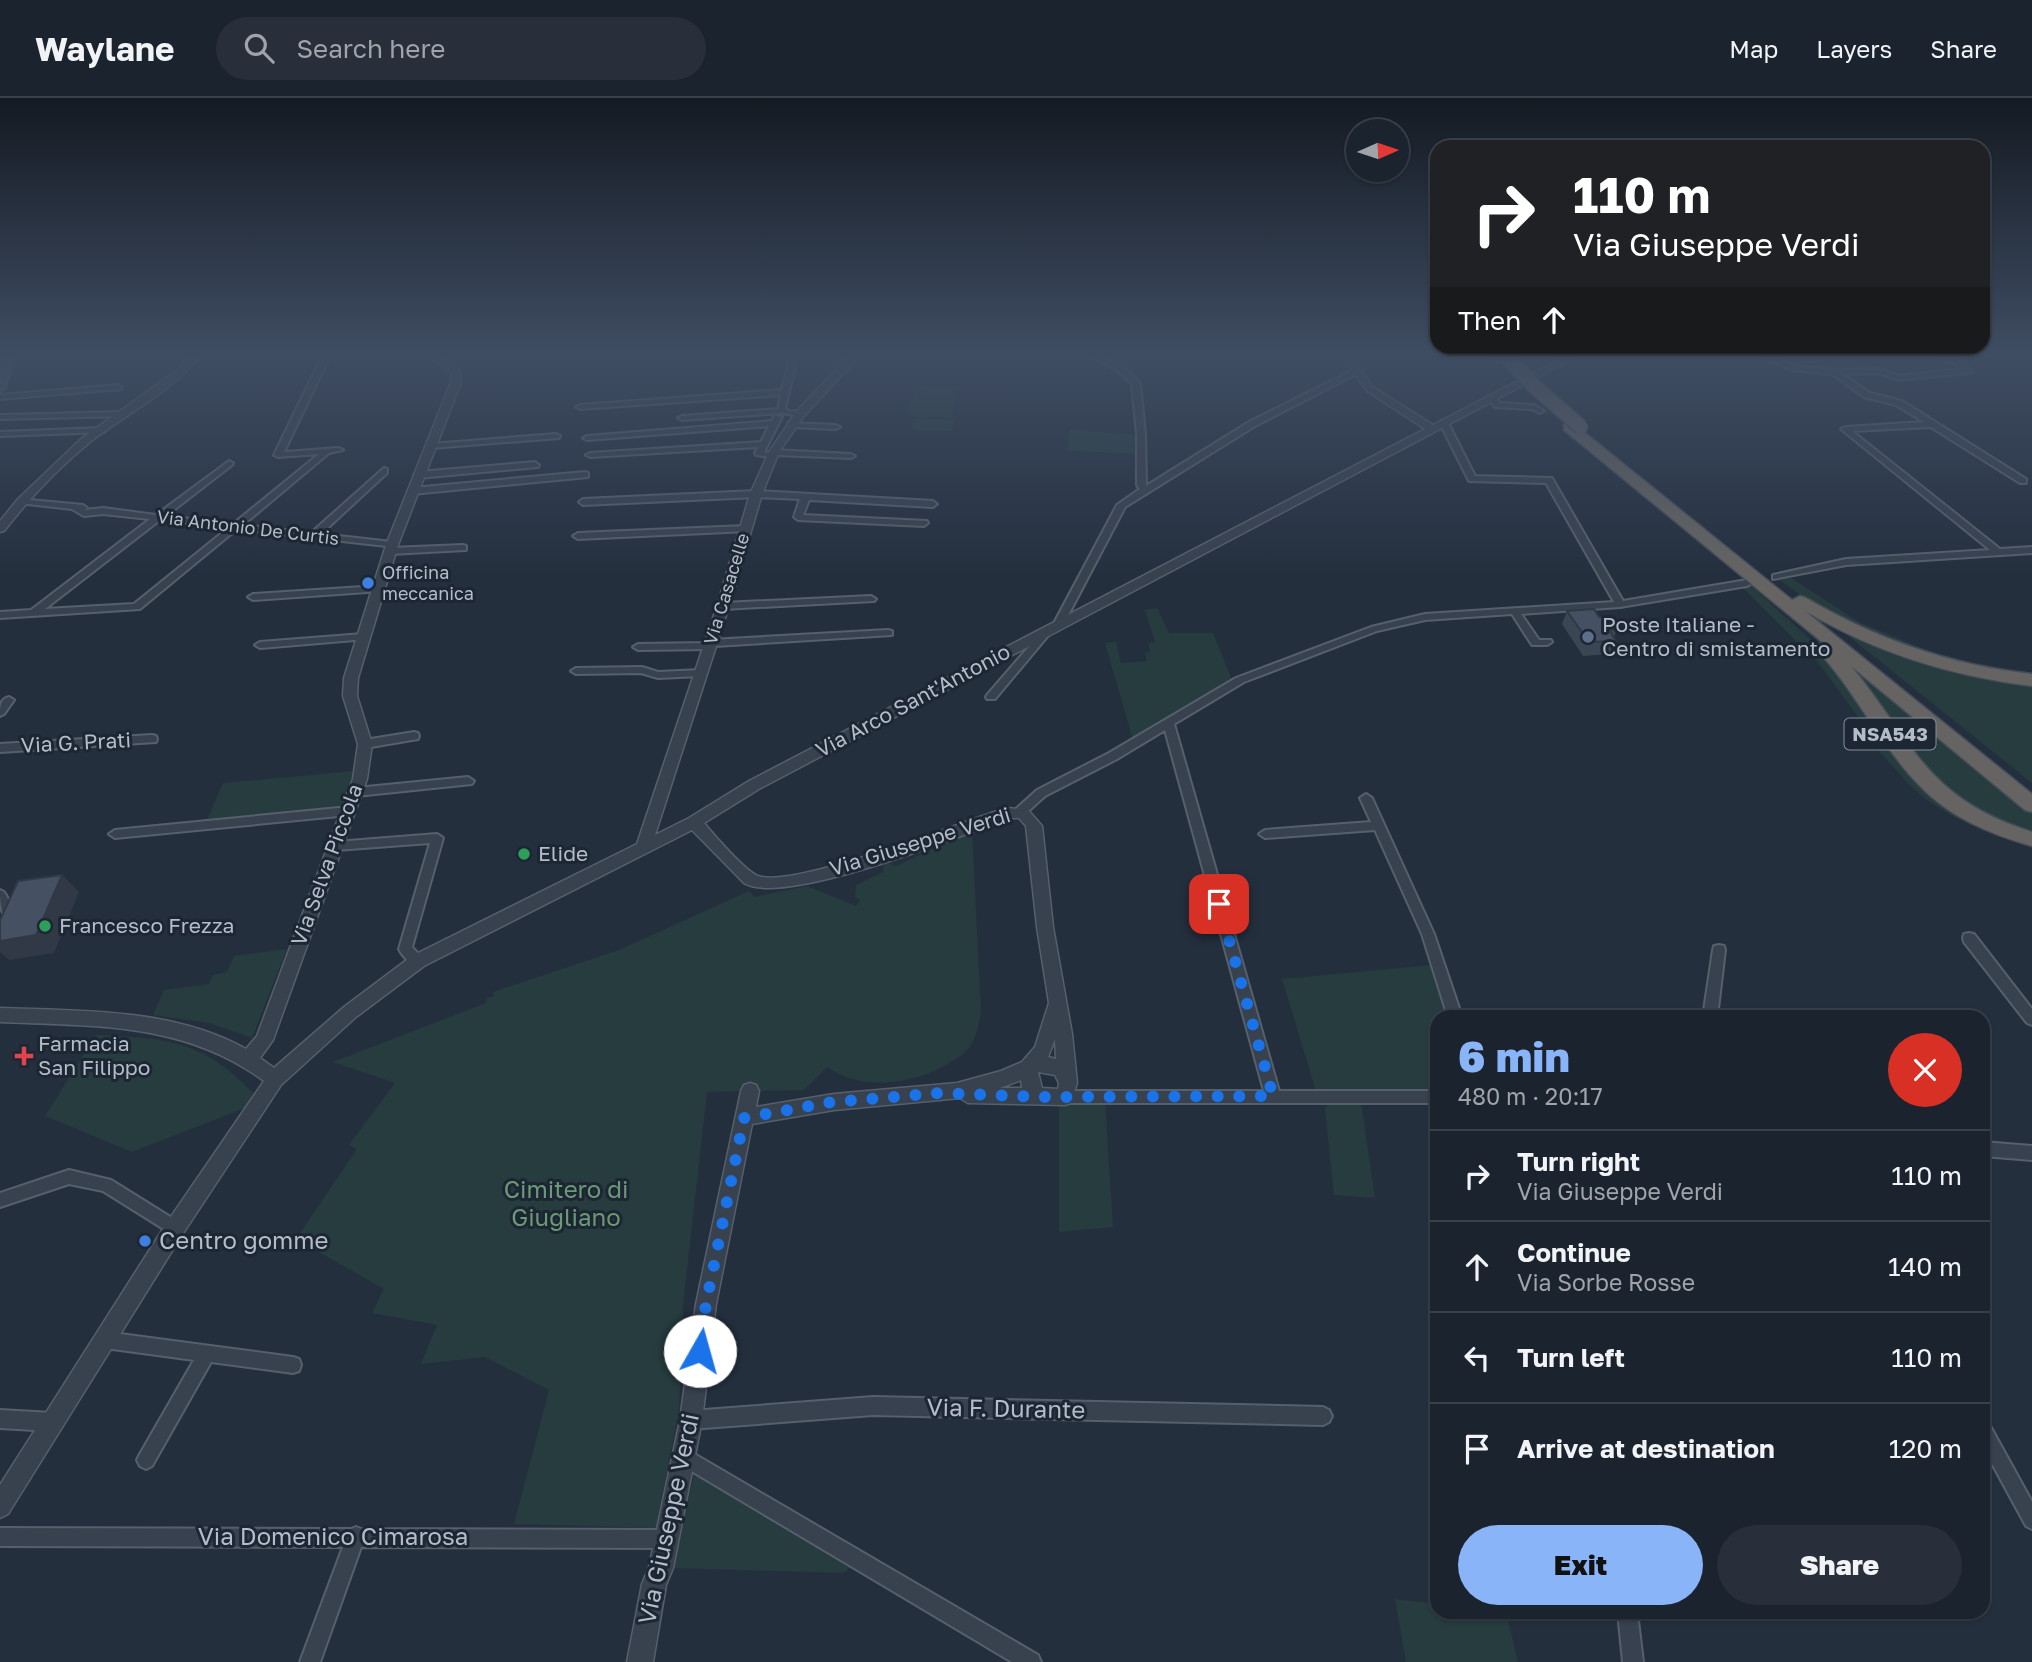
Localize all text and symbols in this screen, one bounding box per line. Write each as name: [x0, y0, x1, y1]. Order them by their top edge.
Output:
search box: [216, 17, 706, 80]
text: Waylane: [35, 29, 174, 68]
icon: search: [240, 29, 278, 67]
text: Search here: [296, 33, 445, 64]
text: Map: [1729, 34, 1778, 63]
text: Layers: [1816, 34, 1892, 63]
text: Share: [1930, 34, 1997, 63]
north arrow: [1346, 119, 1409, 182]
map controls: [1346, 119, 1409, 182]
text: 110 m: [1573, 165, 1710, 224]
icon: right: [1458, 168, 1549, 259]
text: Via Giuseppe Verdi: [1573, 225, 1860, 263]
icon: ahead: [1535, 301, 1573, 339]
text: Then: [1458, 305, 1521, 336]
street label: Via Antonio De Curtis: [156, 505, 340, 549]
street label: Via Casacelle: [699, 530, 753, 647]
place label: Officina meccanica: [382, 561, 474, 604]
marker: Officina meccanica: [360, 575, 376, 591]
place label: Poste Italiane - Centro di smistamento: [1602, 611, 1830, 661]
marker: Poste Italiane - Centro di smistamento: [1580, 629, 1596, 645]
street label: Via Arco Sant'Antonio: [811, 638, 1014, 762]
road number: NSA543: [1844, 719, 1936, 750]
street label: Via G. Prati: [20, 726, 132, 758]
street label: Via Selva Piccola: [285, 780, 367, 949]
street label: Via Giuseppe Verdi: [826, 801, 1013, 881]
place label: Elide: [538, 840, 588, 866]
marker: Elide: [516, 846, 532, 862]
pin: [1189, 874, 1249, 934]
icon: arrive: [1200, 885, 1238, 923]
place label: Francesco Frezza: [59, 912, 234, 938]
marker: Francesco Frezza: [37, 918, 53, 934]
place label: Farmacia San Filippo: [38, 1030, 150, 1080]
text: 6 min: [1458, 1031, 1570, 1081]
button: close: [1888, 1033, 1962, 1107]
marker: Farmacia San Filippo: [16, 1048, 32, 1064]
text: 480 m · 20:17: [1458, 1082, 1603, 1110]
text: Turn right: [1517, 1146, 1640, 1177]
icon: right: [1458, 1157, 1496, 1195]
text: 110 m: [1891, 1160, 1962, 1191]
park label: Cimitero di Giugliano: [504, 1174, 628, 1231]
text: Via Giuseppe Verdi: [1517, 1177, 1723, 1205]
place label: Centro gomme: [159, 1225, 328, 1254]
marker: Centro gomme: [137, 1233, 153, 1249]
text: Continue: [1517, 1237, 1631, 1268]
icon: ahead: [1458, 1248, 1496, 1286]
text: 140 m: [1888, 1251, 1962, 1282]
text: Via Sorbe Rosse: [1517, 1268, 1695, 1296]
position arrow: [663, 1314, 737, 1388]
icon: left: [1458, 1339, 1496, 1377]
text: Turn left: [1517, 1342, 1625, 1373]
text: 110 m: [1891, 1342, 1962, 1373]
street label: Via F. Durante: [926, 1392, 1086, 1423]
street label: Via Giuseppe Verdi: [631, 1411, 704, 1627]
icon: arrive: [1458, 1430, 1496, 1468]
text: Arrive at destination: [1517, 1433, 1775, 1464]
text: 120 m: [1889, 1433, 1962, 1464]
street label: Via Domenico Cimarosa: [198, 1521, 468, 1550]
button: Exit: [1458, 1525, 1703, 1605]
button: Share: [1717, 1525, 1962, 1605]

